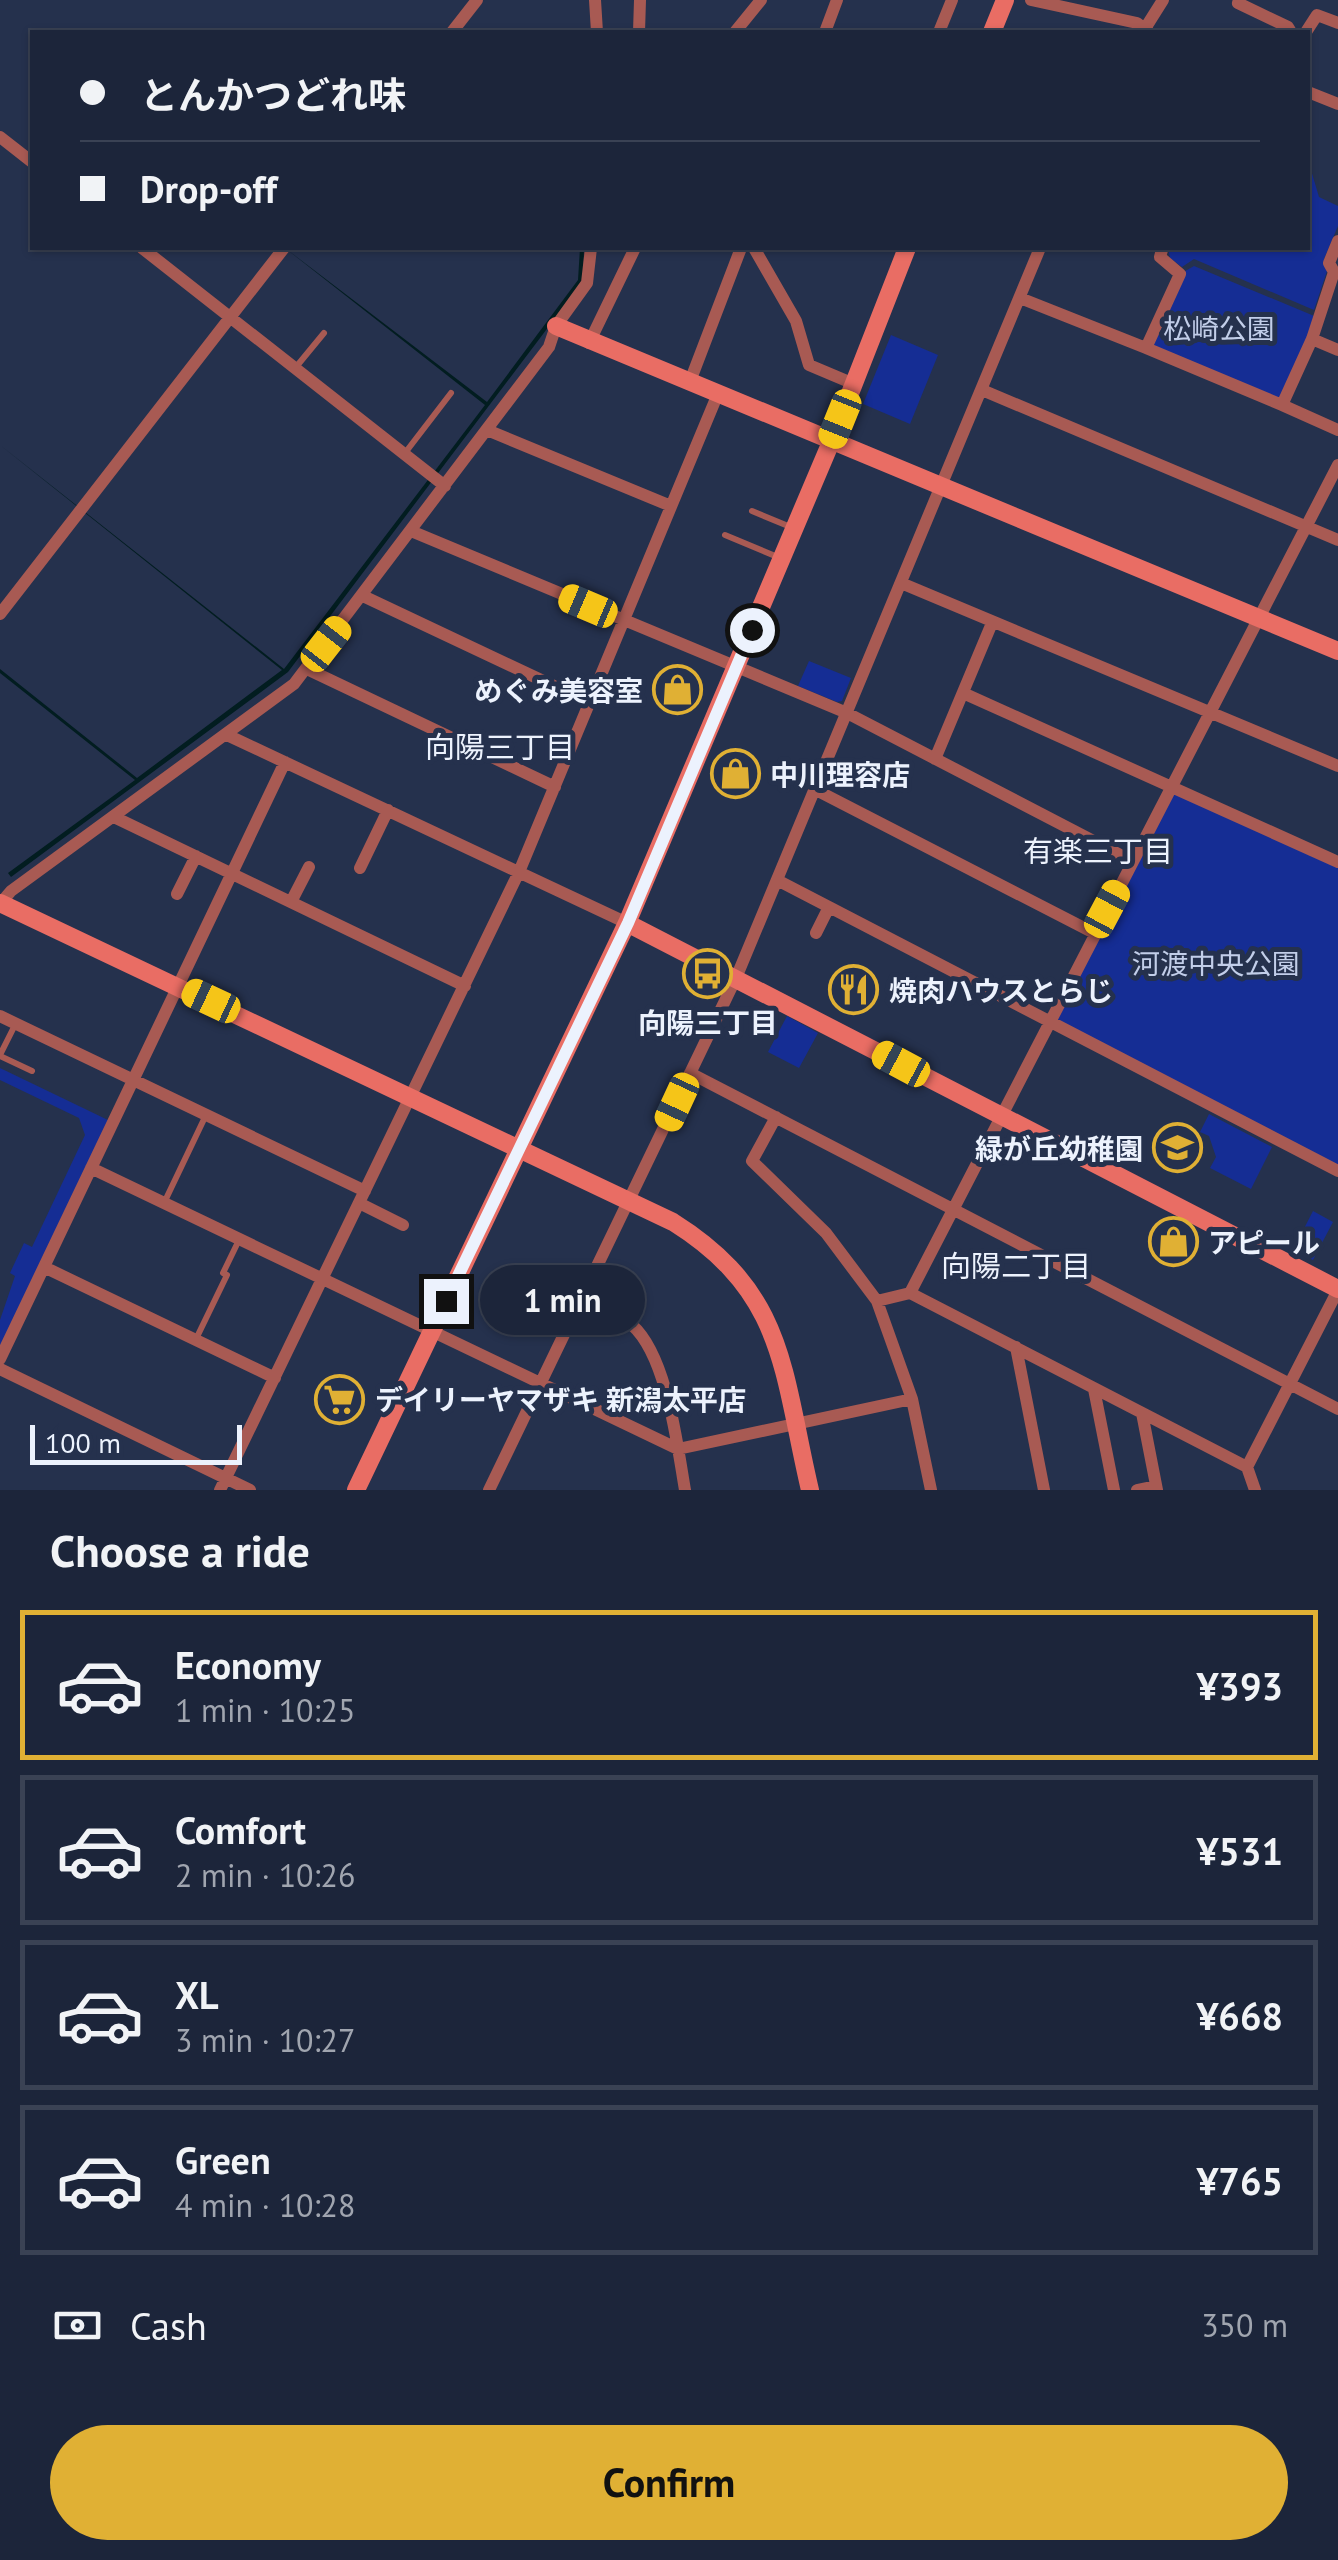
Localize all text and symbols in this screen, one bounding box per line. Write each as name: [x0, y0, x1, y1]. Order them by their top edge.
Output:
text: とんかつどれ味: [140, 70, 406, 119]
text: Drop-off: [140, 164, 277, 213]
park label: 松崎公園: [1163, 310, 1275, 347]
car: [815, 386, 865, 452]
car: [555, 580, 621, 632]
route start: [730, 608, 775, 653]
car: [296, 611, 356, 677]
shop icon: めぐみ美容室: [652, 664, 704, 716]
place label: めぐみ美容室: [474, 672, 643, 709]
district label: 向陽三丁目: [425, 727, 575, 766]
shop icon: 中川理容店: [709, 748, 761, 800]
place label: 中川理容店: [770, 756, 910, 793]
district label: 有楽三丁目: [1023, 831, 1173, 870]
car: [1080, 875, 1134, 943]
park label: 河渡中央公園: [1132, 945, 1300, 982]
bus stop icon: 向陽三丁目: [682, 948, 734, 1000]
restaurant icon: 焼肉ハウスとらじ: [828, 964, 880, 1016]
place label: 焼肉ハウスとらじ: [889, 972, 1113, 1009]
car: [177, 975, 245, 1027]
place label: 向陽三丁目: [638, 1004, 778, 1041]
car: [867, 1037, 935, 1091]
car: [651, 1068, 703, 1136]
school or university icon: 緑が丘幼稚園: [1152, 1122, 1204, 1174]
place label: 緑が丘幼稚園: [975, 1130, 1143, 1167]
shop icon: アピール: [1147, 1216, 1199, 1268]
place label: アピール: [1208, 1224, 1320, 1261]
district label: 向陽二丁目: [941, 1246, 1091, 1285]
callout: 1 min: [481, 1266, 646, 1336]
route end: [424, 1279, 469, 1324]
text: 1 min: [523, 1279, 602, 1321]
supermarket icon: デイリーヤマザキ 新潟太平店: [314, 1373, 366, 1425]
place label: デイリーヤマザキ 新潟太平店: [375, 1381, 746, 1418]
scale bar: [30, 1420, 242, 1464]
text: 100 m: [45, 1424, 121, 1461]
text: Choose a ride: [50, 1521, 310, 1579]
icon: car: [55, 1640, 145, 1730]
text: Economy: [175, 1640, 321, 1689]
text: ¥393: [1197, 1661, 1283, 1710]
text: 1 min · 10:25: [175, 1689, 355, 1731]
icon: car: [55, 1805, 145, 1895]
text: Comfort: [175, 1805, 306, 1854]
text: ¥531: [1197, 1826, 1283, 1875]
text: 2 min · 10:26: [175, 1854, 355, 1896]
icon: car: [55, 1970, 145, 2060]
text: XL: [175, 1970, 219, 2019]
text: ¥668: [1197, 1991, 1283, 2040]
text: 3 min · 10:27: [175, 2019, 355, 2061]
icon: car: [55, 2135, 145, 2225]
text: Green: [175, 2135, 271, 2184]
text: ¥765: [1197, 2156, 1283, 2205]
text: 4 min · 10:28: [175, 2184, 355, 2226]
icon: cash: [50, 2298, 105, 2353]
text: Cash: [130, 2301, 207, 2350]
text: 350 m: [1201, 2304, 1288, 2346]
button: Confirm: [50, 2425, 1288, 2540]

